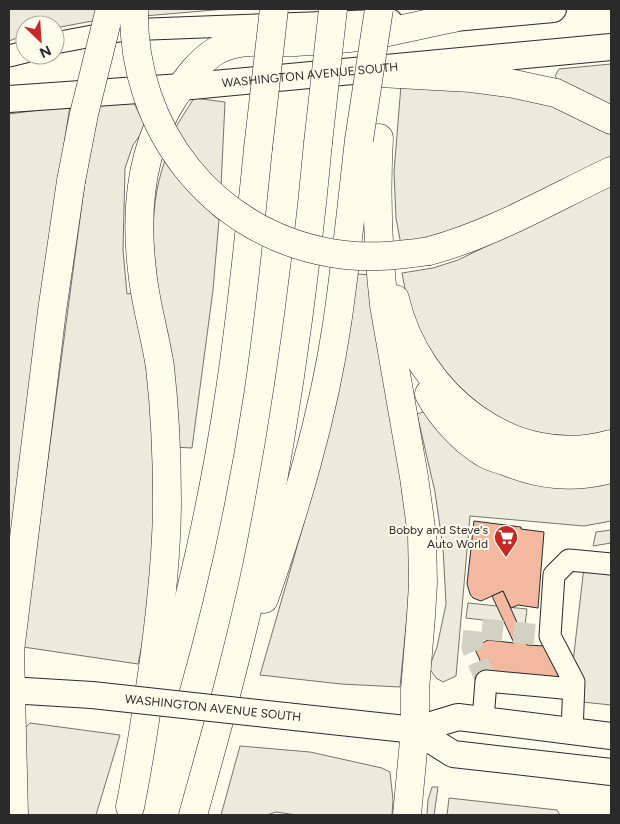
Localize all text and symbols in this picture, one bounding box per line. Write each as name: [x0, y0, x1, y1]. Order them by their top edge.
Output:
north arrow: [15, 15, 65, 65]
text: N: [37, 41, 54, 61]
street label: WASHINGTON AVENUE SOUTH: [221, 60, 399, 90]
place label: Bobby and Steve's Auto World: [389, 523, 488, 551]
supermarket icon: Bobby and Steve's Auto World: [493, 524, 519, 558]
street label: WASHINGTON AVENUE SOUTH: [124, 692, 302, 724]

